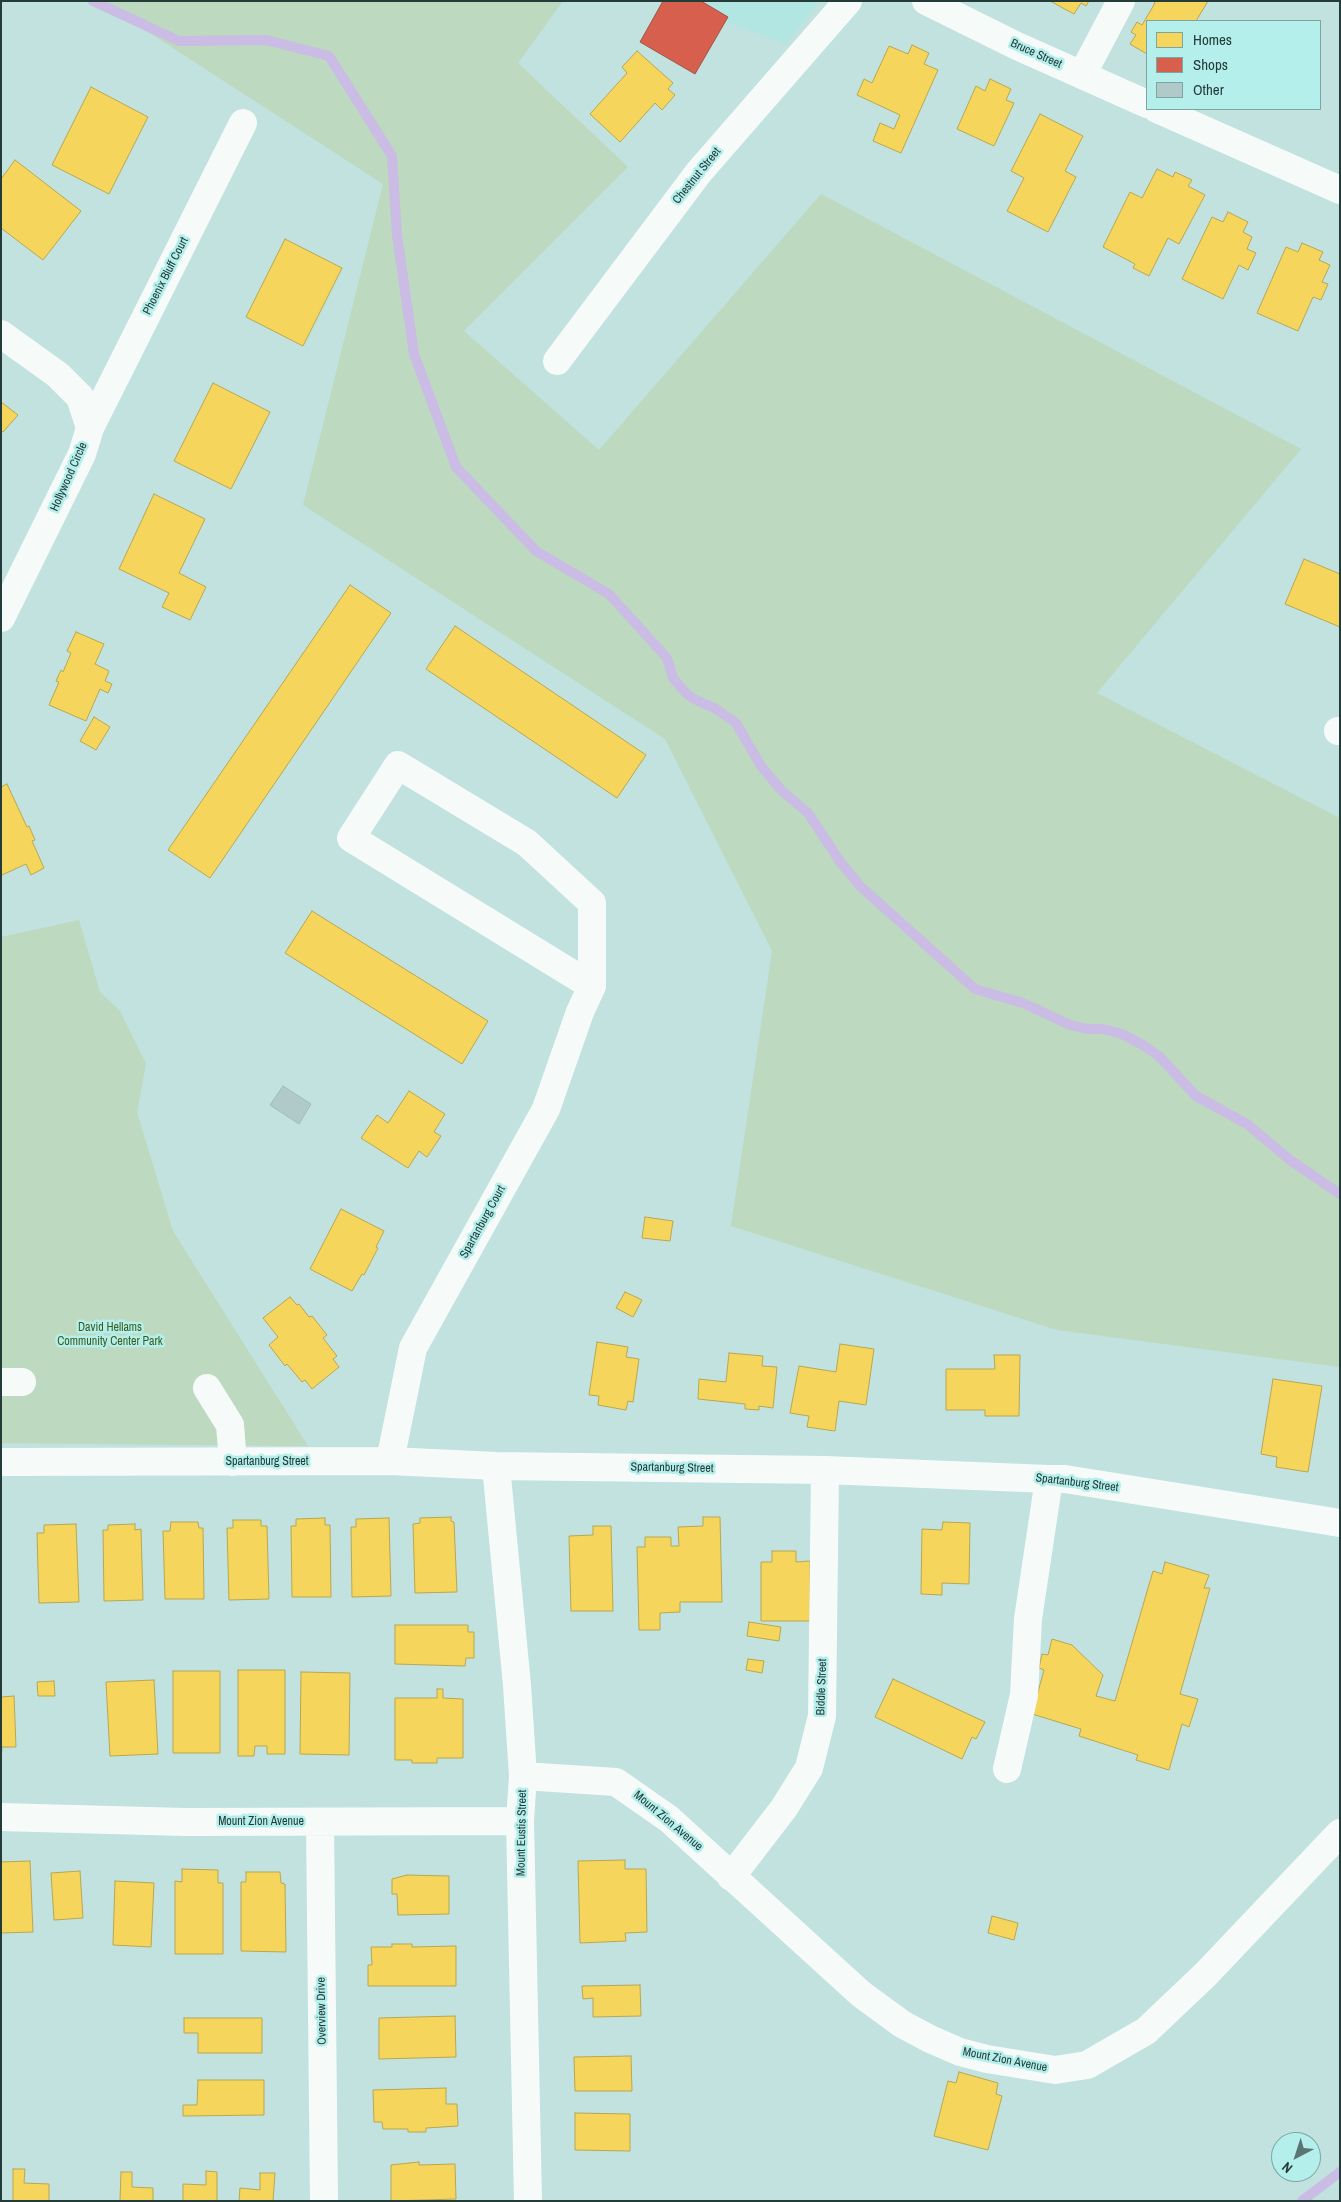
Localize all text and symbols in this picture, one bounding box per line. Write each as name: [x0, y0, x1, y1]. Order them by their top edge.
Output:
legend: [1146, 20, 1321, 110]
text: Homes: [1193, 29, 1232, 50]
street label: Bruce Street: [1008, 36, 1064, 72]
text: Shops: [1193, 54, 1228, 75]
text: Other: [1193, 79, 1224, 100]
street label: Chestnut Street: [670, 145, 724, 207]
street label: Phoenix Bluff Court: [140, 235, 192, 317]
street label: Hollywood Circle: [47, 440, 91, 514]
street label: Spartanburg Court: [457, 1183, 509, 1261]
park label: David Hellams Community Center Park: [57, 1321, 163, 1349]
street label: Spartanburg Street: [225, 1455, 309, 1469]
street label: Spartanburg Street: [630, 1460, 714, 1476]
street label: Spartanburg Street: [1035, 1471, 1119, 1495]
street label: Biddle Street: [814, 1658, 830, 1716]
street label: Mount Zion Avenue: [631, 1788, 705, 1854]
street label: Mount Eustis Street: [514, 1790, 530, 1876]
street label: Mount Zion Avenue: [218, 1815, 304, 1829]
street label: Overview Drive: [314, 1977, 330, 2045]
street label: Mount Zion Avenue: [962, 2045, 1048, 2075]
north arrow: [1271, 2132, 1321, 2182]
text: N: [1278, 2158, 1296, 2177]

